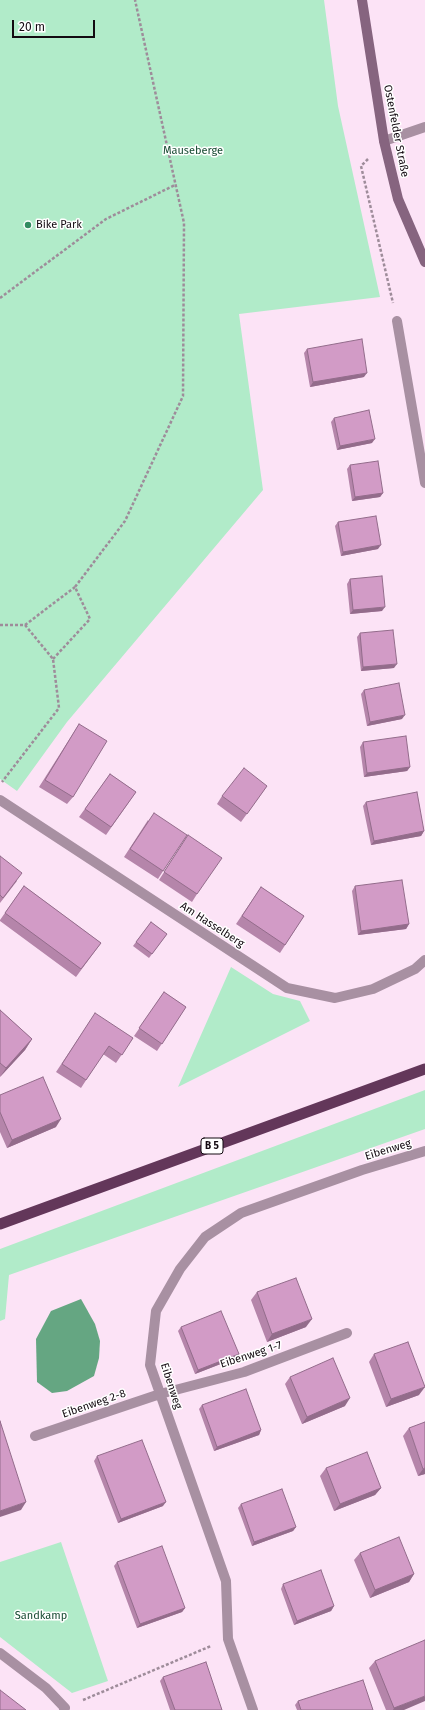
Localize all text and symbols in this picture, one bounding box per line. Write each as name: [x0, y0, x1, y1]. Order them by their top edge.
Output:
scale bar: [14, 12, 97, 38]
text: 20 m: [19, 20, 45, 34]
street label: Ostenfelder Straße: [381, 84, 411, 178]
park label: Mauseberge: [163, 144, 223, 158]
place label: Bike Park: [36, 218, 82, 232]
marker: Bike Park: [23, 220, 33, 230]
street label: Am Hasselberg: [177, 899, 247, 951]
street label: Eibenweg: [363, 1137, 413, 1163]
road number: B 5: [201, 1138, 223, 1154]
street label: Eibenweg 1-7: [219, 1339, 283, 1371]
street label: Eibenweg: [157, 1361, 185, 1411]
street label: Eibenweg 2-8: [60, 1387, 128, 1421]
park label: Sandkamp: [15, 1609, 67, 1623]

